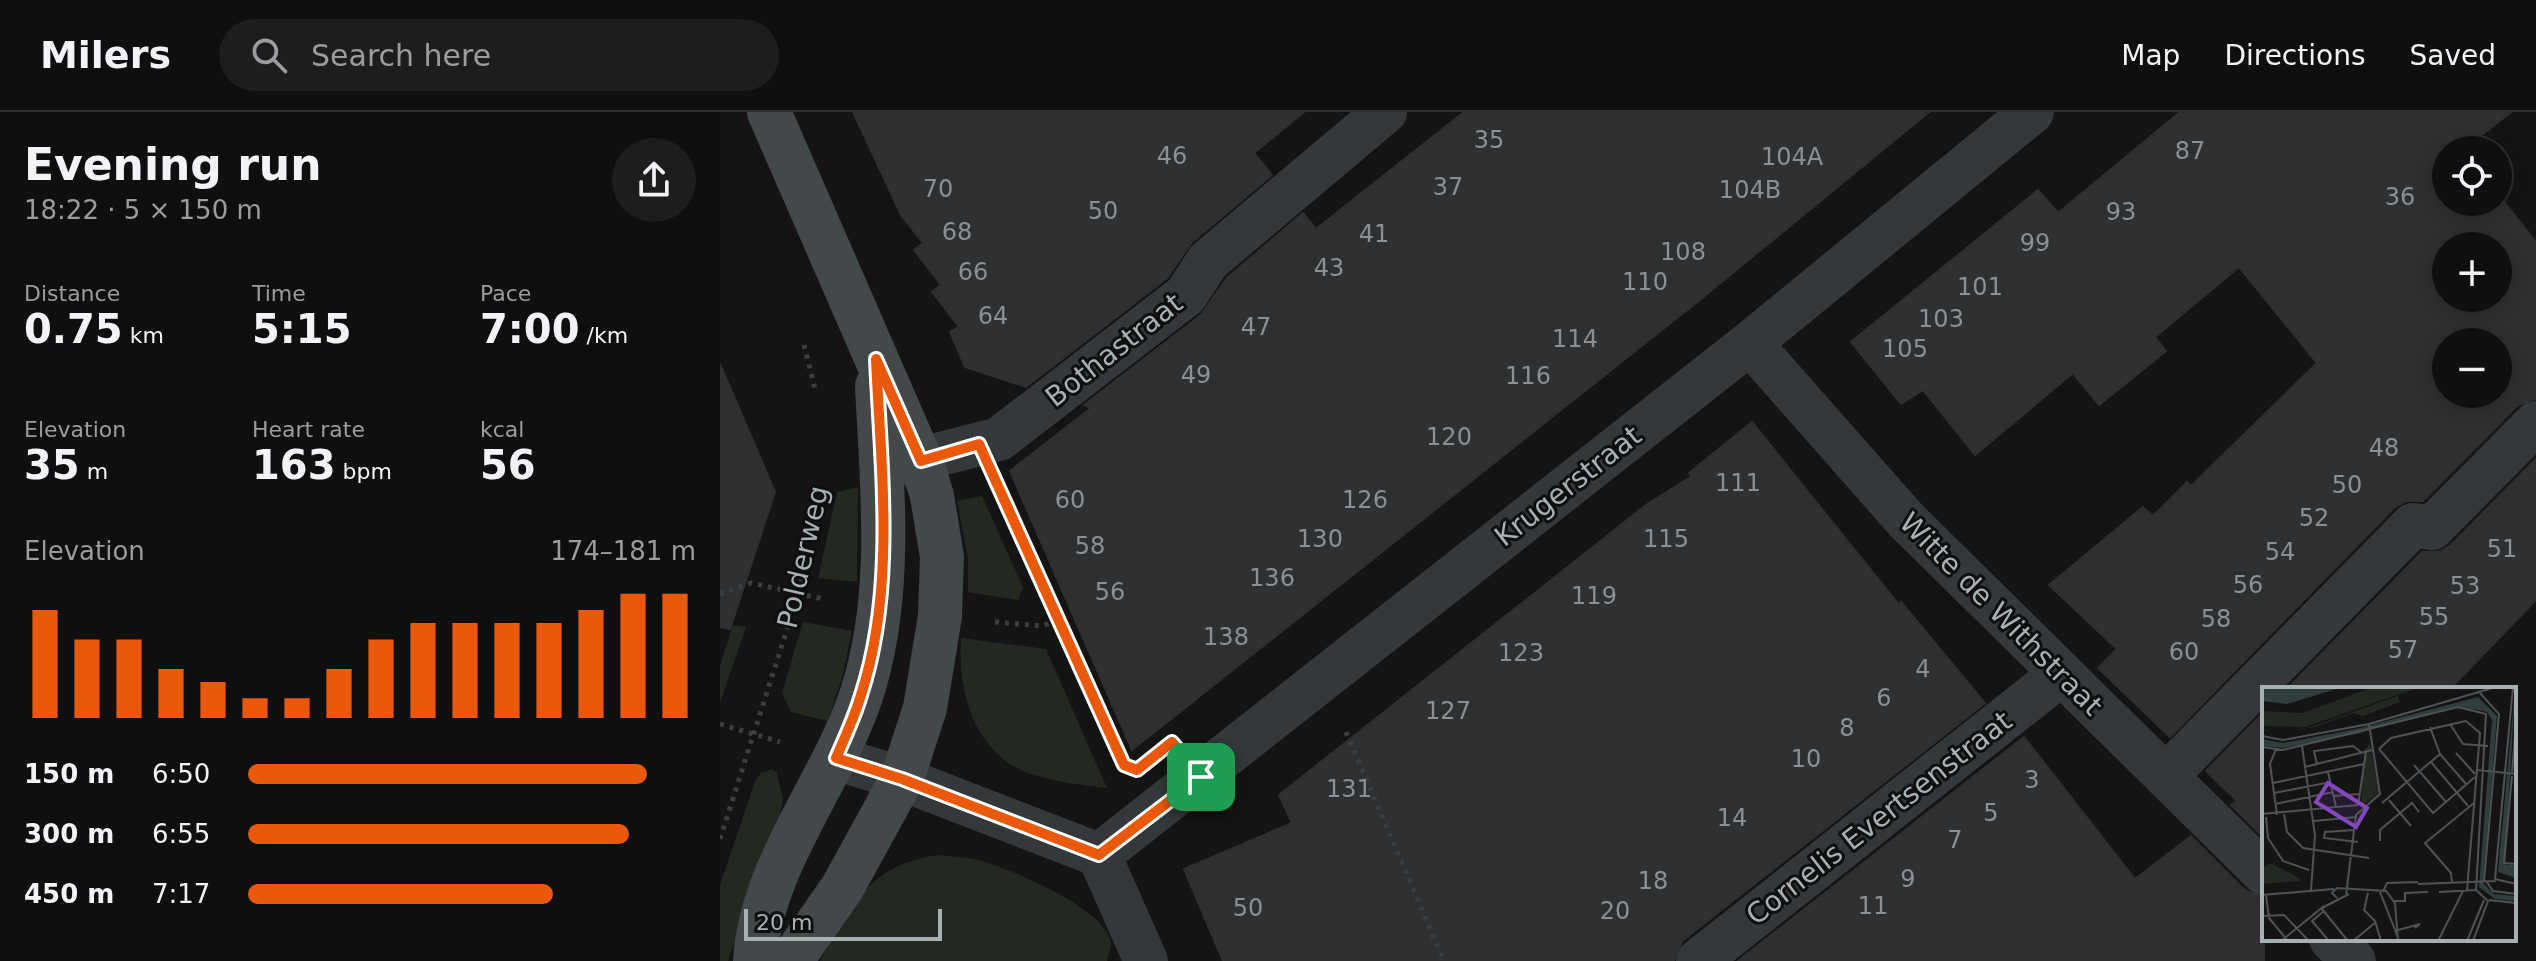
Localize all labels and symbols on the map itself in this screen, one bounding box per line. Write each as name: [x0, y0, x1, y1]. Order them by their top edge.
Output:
house number: 35: [1474, 126, 1504, 154]
house number: 87: [2175, 137, 2205, 165]
house number: 46: [1157, 142, 1187, 170]
house number: 104A: [1761, 143, 1824, 171]
house number: 37: [1433, 173, 1463, 201]
house number: 70: [923, 175, 953, 203]
house number: 104B: [1719, 176, 1781, 204]
house number: 36: [2385, 183, 2415, 211]
house number: 50: [1088, 197, 1118, 225]
house number: 93: [2106, 198, 2136, 226]
house number: 68: [942, 218, 972, 246]
house number: 41: [1359, 220, 1389, 248]
house number: 99: [2020, 229, 2050, 257]
house number: 108: [1660, 238, 1706, 266]
house number: 43: [1314, 254, 1344, 282]
house number: 66: [958, 258, 988, 286]
house number: 110: [1622, 268, 1668, 296]
house number: 101: [1957, 273, 2003, 301]
street label: Bothastraat: [1039, 286, 1189, 414]
house number: 64: [978, 302, 1008, 330]
house number: 103: [1918, 305, 1964, 333]
house number: 47: [1241, 313, 1271, 341]
house number: 114: [1552, 325, 1598, 353]
house number: 105: [1882, 335, 1928, 363]
house number: 49: [1181, 361, 1211, 389]
house number: 116: [1505, 362, 1551, 390]
street label: Krugerstraat: [1488, 419, 1648, 553]
house number: 120: [1426, 423, 1472, 451]
house number: 48: [2369, 434, 2399, 462]
house number: 111: [1715, 469, 1761, 497]
house number: 50: [2332, 471, 2362, 499]
street label: Polderweg: [771, 483, 835, 631]
house number: 60: [1055, 486, 1085, 514]
house number: 126: [1342, 486, 1388, 514]
house number: 52: [2299, 504, 2329, 532]
street label: Witte de Withstraat: [1893, 506, 2109, 722]
house number: 130: [1297, 525, 1343, 553]
house number: 115: [1643, 525, 1689, 553]
house number: 58: [1075, 532, 1105, 560]
house number: 51: [2487, 535, 2517, 563]
house number: 54: [2265, 538, 2295, 566]
house number: 136: [1249, 564, 1295, 592]
house number: 56: [2233, 571, 2263, 599]
house number: 53: [2450, 572, 2480, 600]
house number: 56: [1095, 578, 1125, 606]
house number: 119: [1571, 582, 1617, 610]
house number: 55: [2419, 603, 2449, 631]
house number: 58: [2201, 605, 2231, 633]
house number: 138: [1203, 623, 1249, 651]
house number: 57: [2388, 636, 2418, 664]
house number: 60: [2169, 638, 2199, 666]
house number: 123: [1498, 639, 1544, 667]
house number: 4: [1915, 655, 1931, 683]
house number: 6: [1876, 684, 1892, 712]
inset map: [2262, 687, 2516, 941]
house number: 127: [1425, 697, 1471, 725]
street label: Cornelis Evertsenstraat: [1740, 704, 2018, 932]
house number: 8: [1839, 714, 1855, 742]
pin: [1167, 743, 1235, 811]
house number: 10: [1791, 745, 1821, 773]
house number: 3: [2024, 766, 2040, 794]
house number: 131: [1326, 775, 1372, 803]
house number: 5: [1983, 799, 1999, 827]
house number: 14: [1717, 804, 1747, 832]
house number: 7: [1947, 826, 1963, 854]
house number: 9: [1900, 865, 1916, 893]
house number: 18: [1638, 867, 1668, 895]
house number: 11: [1858, 892, 1888, 920]
house number: 50: [1233, 894, 1263, 922]
house number: 20: [1600, 897, 1630, 925]
scale bar: [744, 905, 942, 941]

